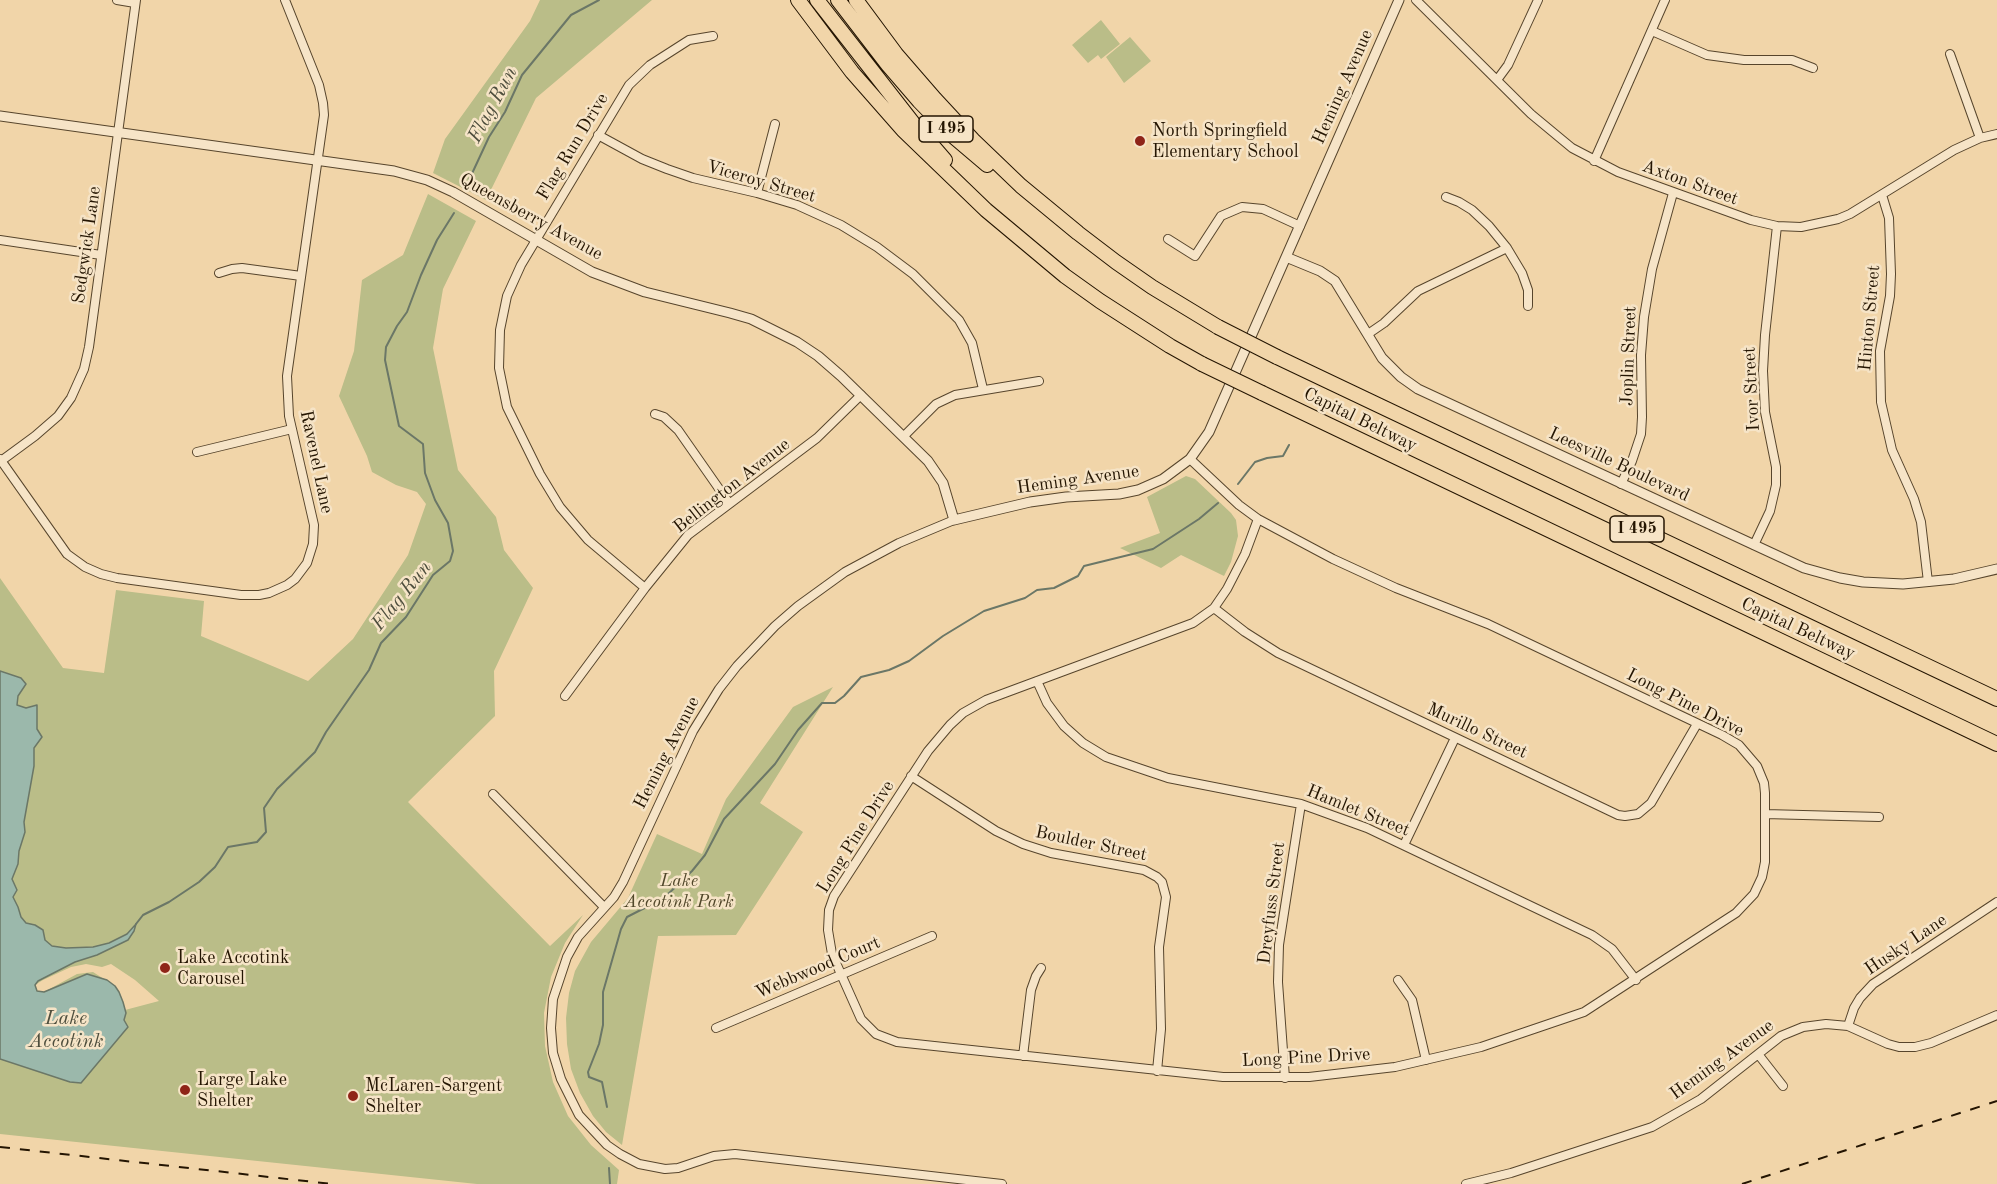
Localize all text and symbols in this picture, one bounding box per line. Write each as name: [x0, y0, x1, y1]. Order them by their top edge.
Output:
street label: Heming Avenue: [1308, 26, 1378, 148]
water label: Flag Run: [463, 63, 523, 147]
street label: Flag Run Drive: [533, 90, 613, 204]
road number: I 495: [919, 116, 973, 142]
place label: North Springfield Elementary School: [1152, 120, 1299, 162]
marker: North Springfield Elementary School: [1133, 134, 1147, 148]
street label: Viceroy Street: [704, 156, 818, 208]
street label: Axton Street: [1639, 156, 1741, 210]
street label: Queensberry Avenue: [456, 169, 606, 265]
street label: Sedgwick Lane: [68, 185, 106, 305]
street label: Hinton Street: [1855, 264, 1885, 372]
street label: Joplin Street: [1616, 306, 1642, 406]
street label: Ivor Street: [1739, 346, 1765, 432]
street label: Capital Beltway: [1300, 383, 1420, 457]
street label: Ravenel Lane: [295, 408, 337, 516]
street label: Leesville Boulevard: [1545, 423, 1693, 507]
street label: Bellington Avenue: [669, 434, 795, 538]
street label: Heming Avenue: [1015, 461, 1141, 499]
road number: I 495: [1610, 516, 1664, 542]
water label: Flag Run: [367, 556, 437, 636]
street label: Capital Beltway: [1737, 593, 1859, 665]
street label: Long Pine Drive: [1623, 664, 1747, 742]
street label: Heming Avenue: [629, 693, 705, 813]
street label: Murillo Street: [1423, 698, 1531, 764]
street label: Long Pine Drive: [813, 777, 899, 897]
street label: Hamlet Street: [1303, 780, 1413, 842]
street label: Boulder Street: [1033, 822, 1149, 866]
street label: Dreyfuss Street: [1254, 841, 1290, 965]
park label: Lake Accotink Park: [624, 870, 734, 912]
street label: Husky Lane: [1861, 910, 1951, 980]
street label: Webbwood Court: [752, 932, 884, 1004]
place label: Lake Accotink Carousel: [177, 947, 289, 990]
marker: Lake Accotink Carousel: [158, 961, 172, 975]
water label: Lake Accotink: [28, 1007, 104, 1054]
street label: Heming Avenue: [1666, 1015, 1778, 1105]
street label: Long Pine Drive: [1241, 1044, 1371, 1072]
place label: Large Lake Shelter: [197, 1069, 287, 1112]
place label: McLaren-Sargent Shelter: [365, 1075, 502, 1118]
marker: Large Lake Shelter: [178, 1083, 192, 1097]
marker: McLaren-Sargent Shelter: [346, 1089, 360, 1103]

